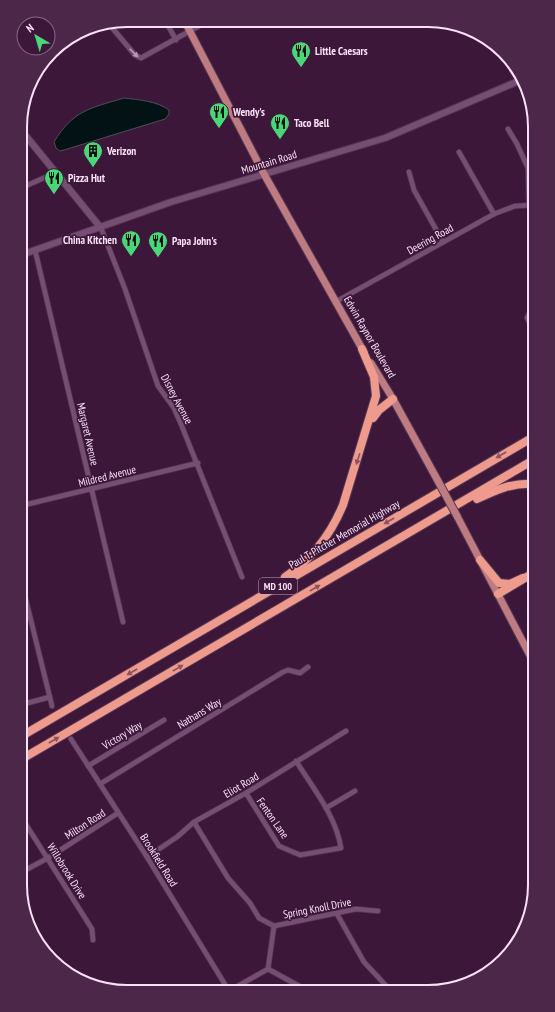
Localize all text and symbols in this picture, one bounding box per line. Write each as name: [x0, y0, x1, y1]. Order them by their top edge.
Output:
north arrow: [16, 16, 56, 56]
text: N: [23, 21, 37, 35]
restaurant icon: Little Caesars: [290, 40, 312, 68]
place label: Little Caesars: [315, 44, 368, 58]
one-way arrow: [129, 48, 139, 58]
restaurant icon: Wendy's: [208, 101, 230, 129]
place label: Wendy's: [232, 105, 265, 119]
restaurant icon: Taco Bell: [269, 112, 291, 140]
place label: Taco Bell: [294, 116, 329, 130]
building icon: Verizon: [82, 140, 104, 168]
place label: Verizon: [106, 144, 136, 158]
street label: Mountain Road: [240, 147, 299, 177]
restaurant icon: Pizza Hut: [43, 167, 65, 195]
place label: Pizza Hut: [68, 171, 106, 185]
street label: Deering Road: [404, 220, 456, 257]
restaurant icon: China Kitchen: [120, 229, 142, 257]
restaurant icon: Papa John's: [147, 230, 169, 258]
place label: China Kitchen: [63, 233, 117, 247]
place label: Papa John's: [172, 234, 217, 248]
street label: Edwin Raynor Boulevard: [341, 294, 399, 381]
street label: Disney Avenue: [158, 372, 196, 427]
street label: Margaret Avenue: [74, 401, 102, 467]
one-way arrow: [495, 452, 507, 459]
one-way arrow: [355, 453, 361, 465]
street label: Mildred Avenue: [77, 462, 138, 490]
street label: Paul T. Pitcher Memorial Highway: [286, 496, 403, 572]
one-way arrow: [383, 518, 395, 525]
road number: MD 100: [259, 578, 297, 594]
one-way arrow: [309, 585, 321, 592]
one-way arrow: [172, 664, 184, 671]
one-way arrow: [126, 668, 138, 675]
street label: Nathans Way: [174, 694, 224, 732]
street label: Victory Way: [99, 717, 145, 753]
one-way arrow: [48, 737, 60, 744]
street label: Eliot Road: [221, 769, 261, 801]
street label: Fenton Lane: [254, 795, 292, 842]
street label: Milton Road: [62, 806, 108, 842]
street label: Brookfield Road: [137, 831, 181, 889]
street label: Willobrook Drive: [44, 840, 90, 902]
street label: Spring Knoll Drive: [282, 894, 353, 921]

